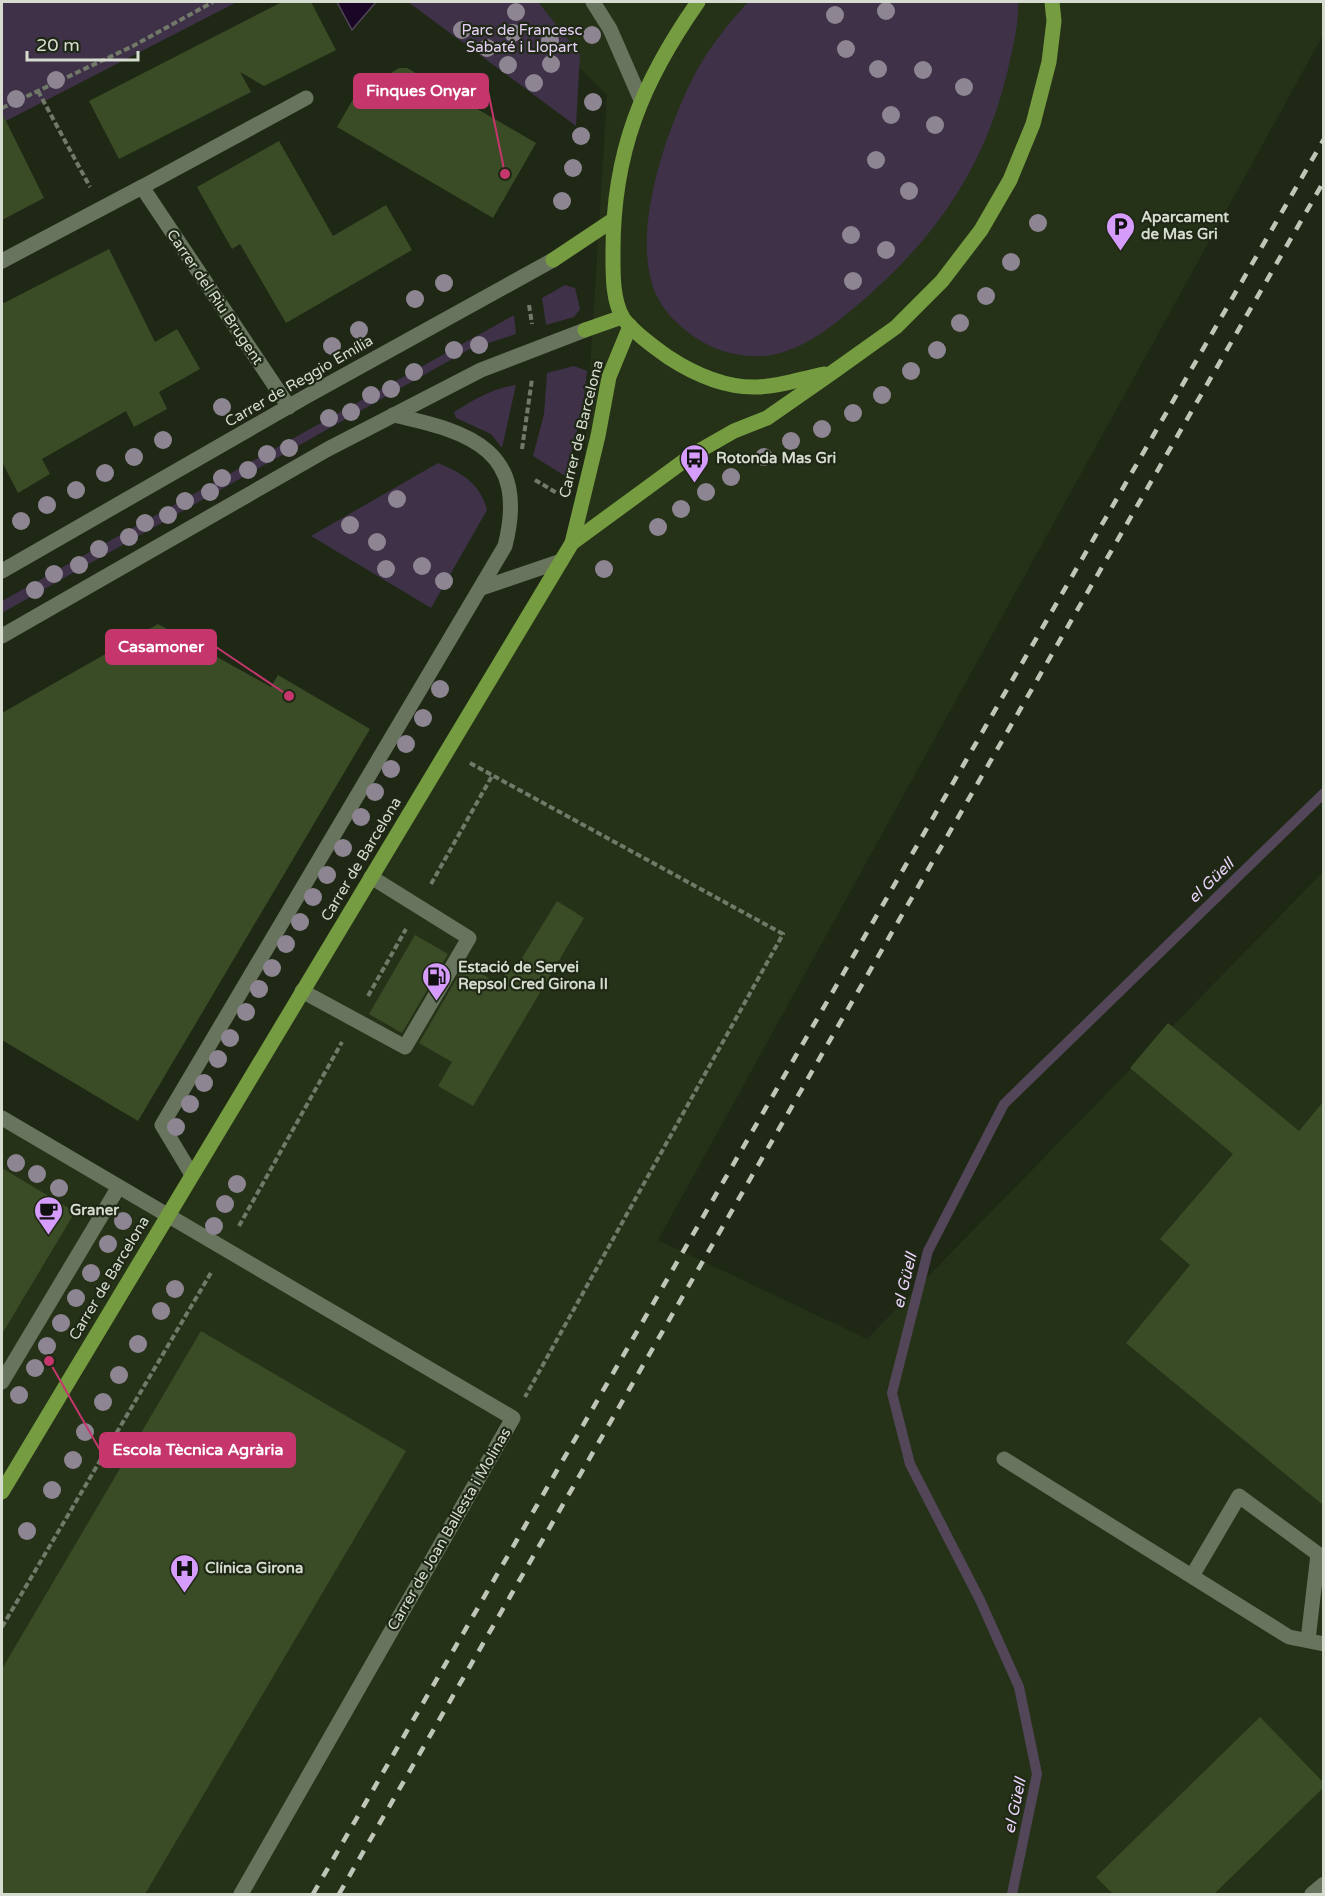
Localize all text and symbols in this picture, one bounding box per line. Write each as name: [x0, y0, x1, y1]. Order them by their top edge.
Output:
park label: Parc de Francesc Sabaté i Llopart: [461, 21, 583, 56]
scale bar: [27, 24, 138, 62]
text: 20 m: [36, 34, 80, 56]
callout: Finques Onyar: [354, 74, 488, 108]
text: Finques Onyar: [366, 81, 477, 101]
place label: Aparcament de Mas Gri: [1141, 208, 1229, 243]
parking icon: Aparcament de Mas Gri: [1104, 210, 1136, 252]
street label: Carrer del Riu Brugent: [163, 226, 267, 368]
street label: Carrer de Reggio Emília: [222, 331, 376, 431]
street label: Carrer de Barcelona: [555, 358, 607, 500]
bus stop icon: Rotonda Mas Gri: [679, 442, 711, 484]
place label: Rotonda Mas Gri: [716, 449, 836, 467]
callout: Casamoner: [106, 630, 216, 664]
text: Casamoner: [118, 637, 205, 657]
street label: Carrer de Barcelona: [317, 794, 405, 924]
water label: el Güell: [1184, 853, 1240, 908]
place label: Estació de Servei Repsol Cred Girona II: [458, 958, 608, 994]
fuel station icon: Estació de Servei Repsol Cred Girona II: [421, 960, 453, 1002]
cafe icon: Graner: [33, 1194, 65, 1236]
place label: Graner: [70, 1201, 119, 1219]
street label: Carrer de Barcelona: [65, 1213, 153, 1343]
water label: el Güell: [889, 1249, 922, 1311]
street label: Carrer de Joan Ballesta i Molinas: [383, 1424, 515, 1634]
callout: Escola Tècnica Agrària: [100, 1433, 295, 1467]
text: Escola Tècnica Agrària: [113, 1440, 283, 1460]
hospital icon: Clínica Girona: [168, 1552, 200, 1594]
place label: Clínica Girona: [205, 1559, 303, 1577]
water label: el Güell: [999, 1775, 1031, 1836]

